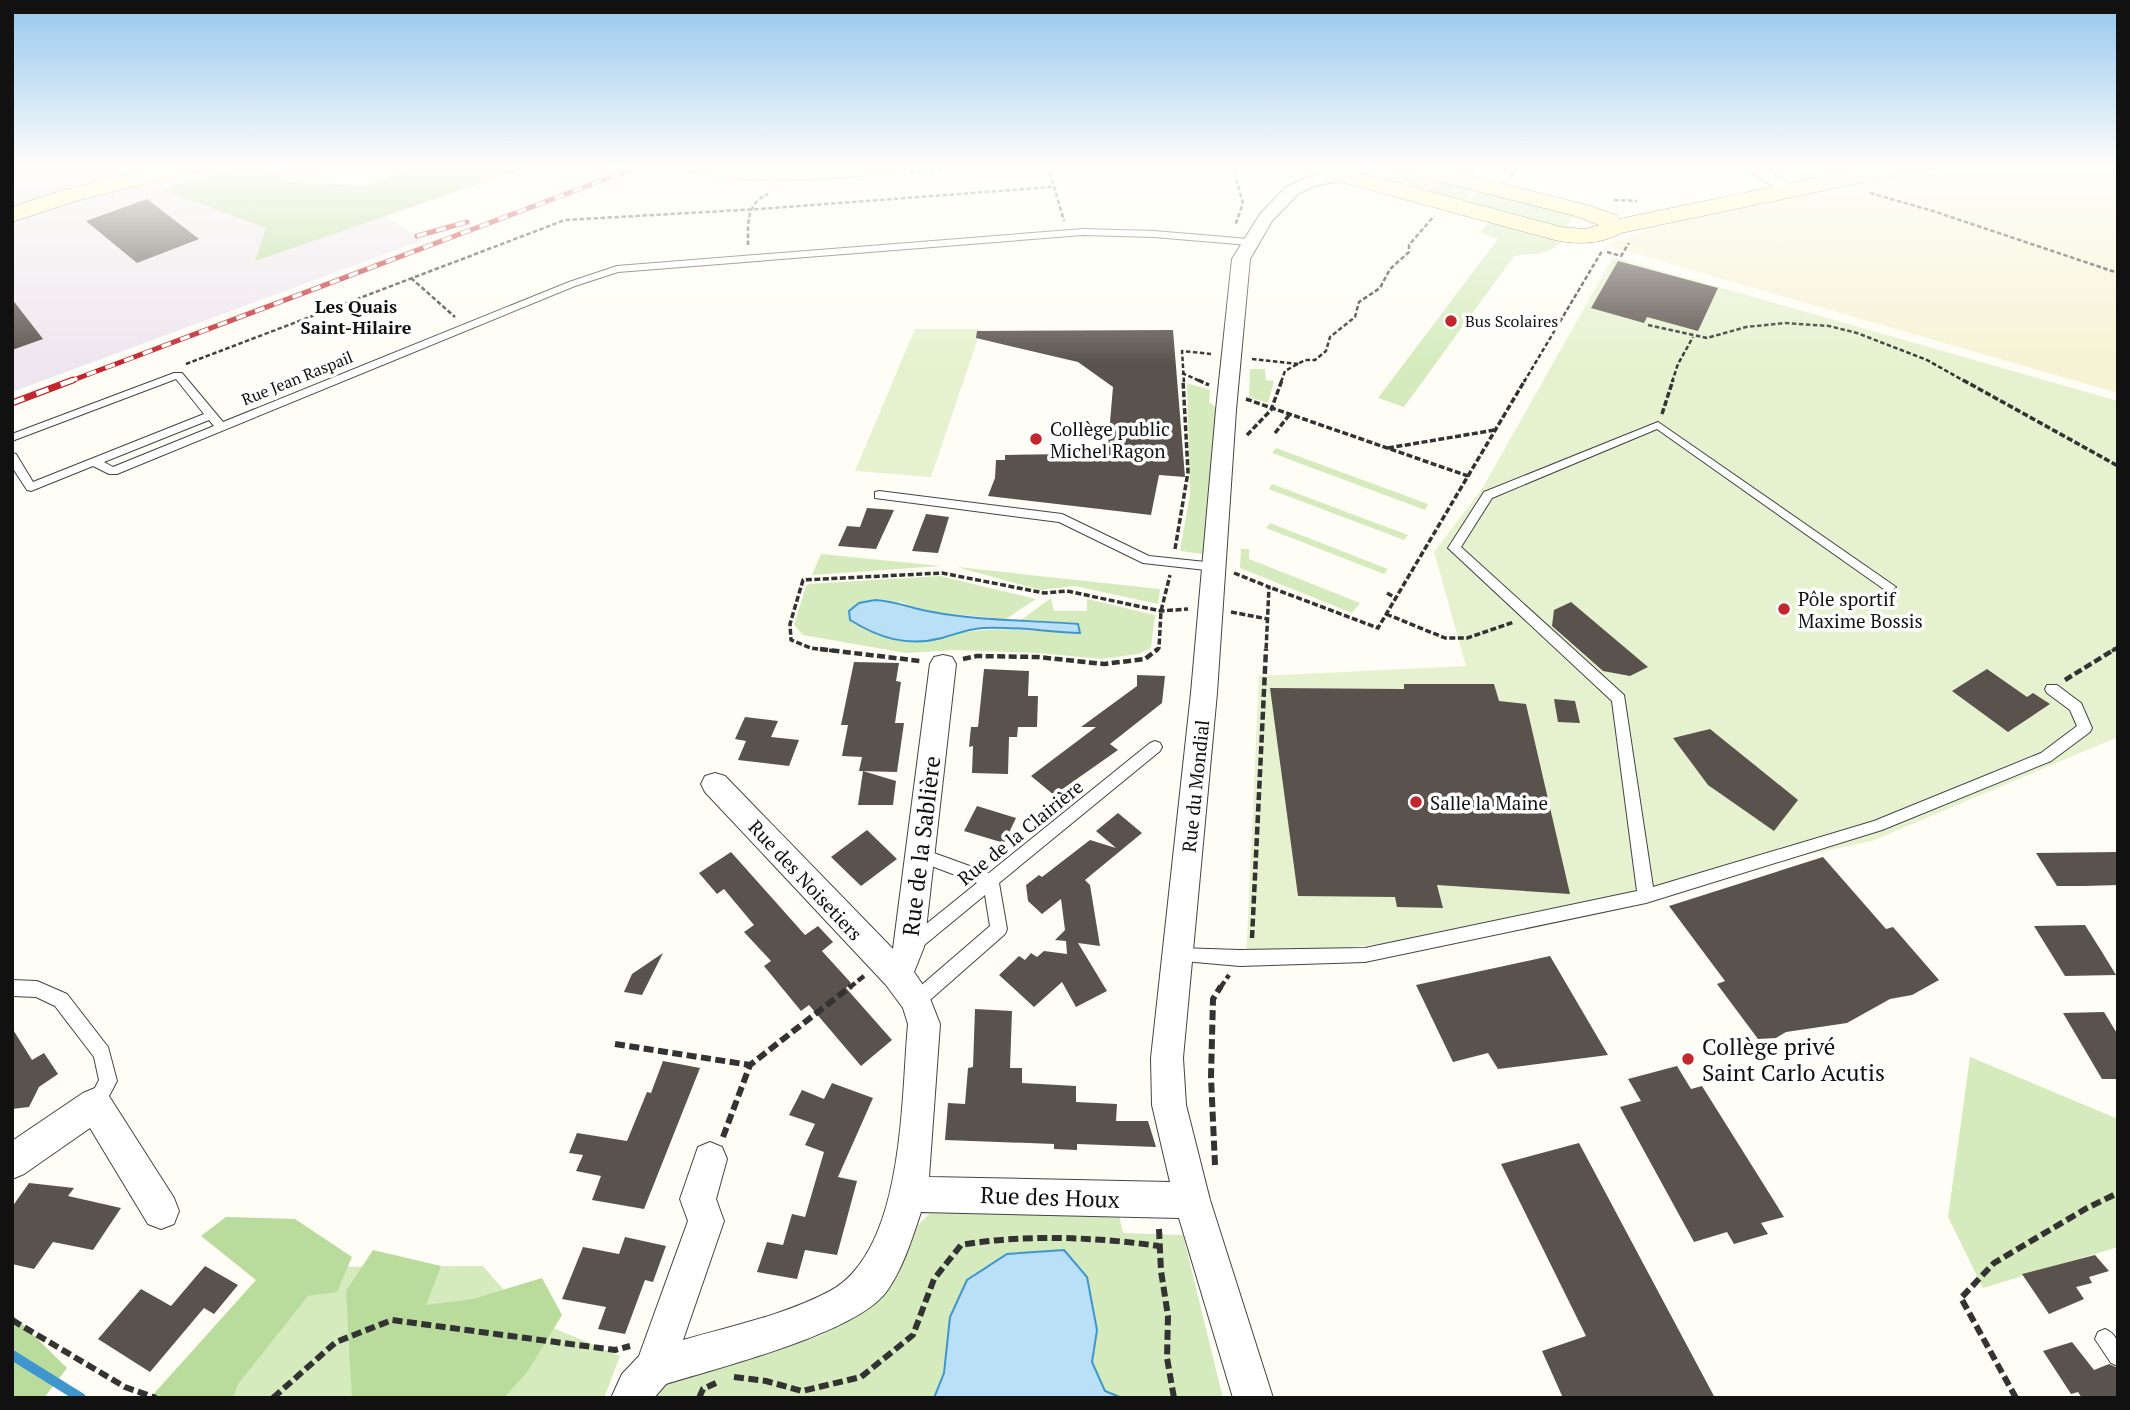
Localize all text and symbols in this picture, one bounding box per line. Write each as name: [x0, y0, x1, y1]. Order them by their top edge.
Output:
district label: Les Quais Saint-Hilaire: [301, 294, 412, 339]
place label: Bus Scolaires: [1465, 310, 1558, 332]
marker: Bus Scolaires: [1443, 313, 1459, 329]
street label: Rue Jean Raspail: [238, 346, 356, 410]
place label: Collège public Michel Ragon: [1050, 416, 1170, 463]
marker: Collège public Michel Ragon: [1028, 431, 1044, 447]
place label: Pôle sportif Maxime Bossis: [1798, 586, 1923, 633]
marker: Pôle sportif Maxime Bossis: [1776, 601, 1792, 617]
street label: Rue du Mondial: [1176, 719, 1214, 853]
street label: Rue de la Sablière: [895, 754, 947, 938]
street label: Rue de la Clairière: [952, 774, 1088, 890]
place label: Salle la Maine: [1430, 790, 1548, 815]
marker: Salle la Maine: [1408, 794, 1424, 810]
street label: Rue des Noisetiers: [744, 814, 868, 946]
place label: Collège privé Saint Carlo Acutis: [1702, 1031, 1885, 1088]
marker: Collège privé Saint Carlo Acutis: [1680, 1051, 1696, 1067]
street label: Rue des Houx: [980, 1179, 1120, 1215]

